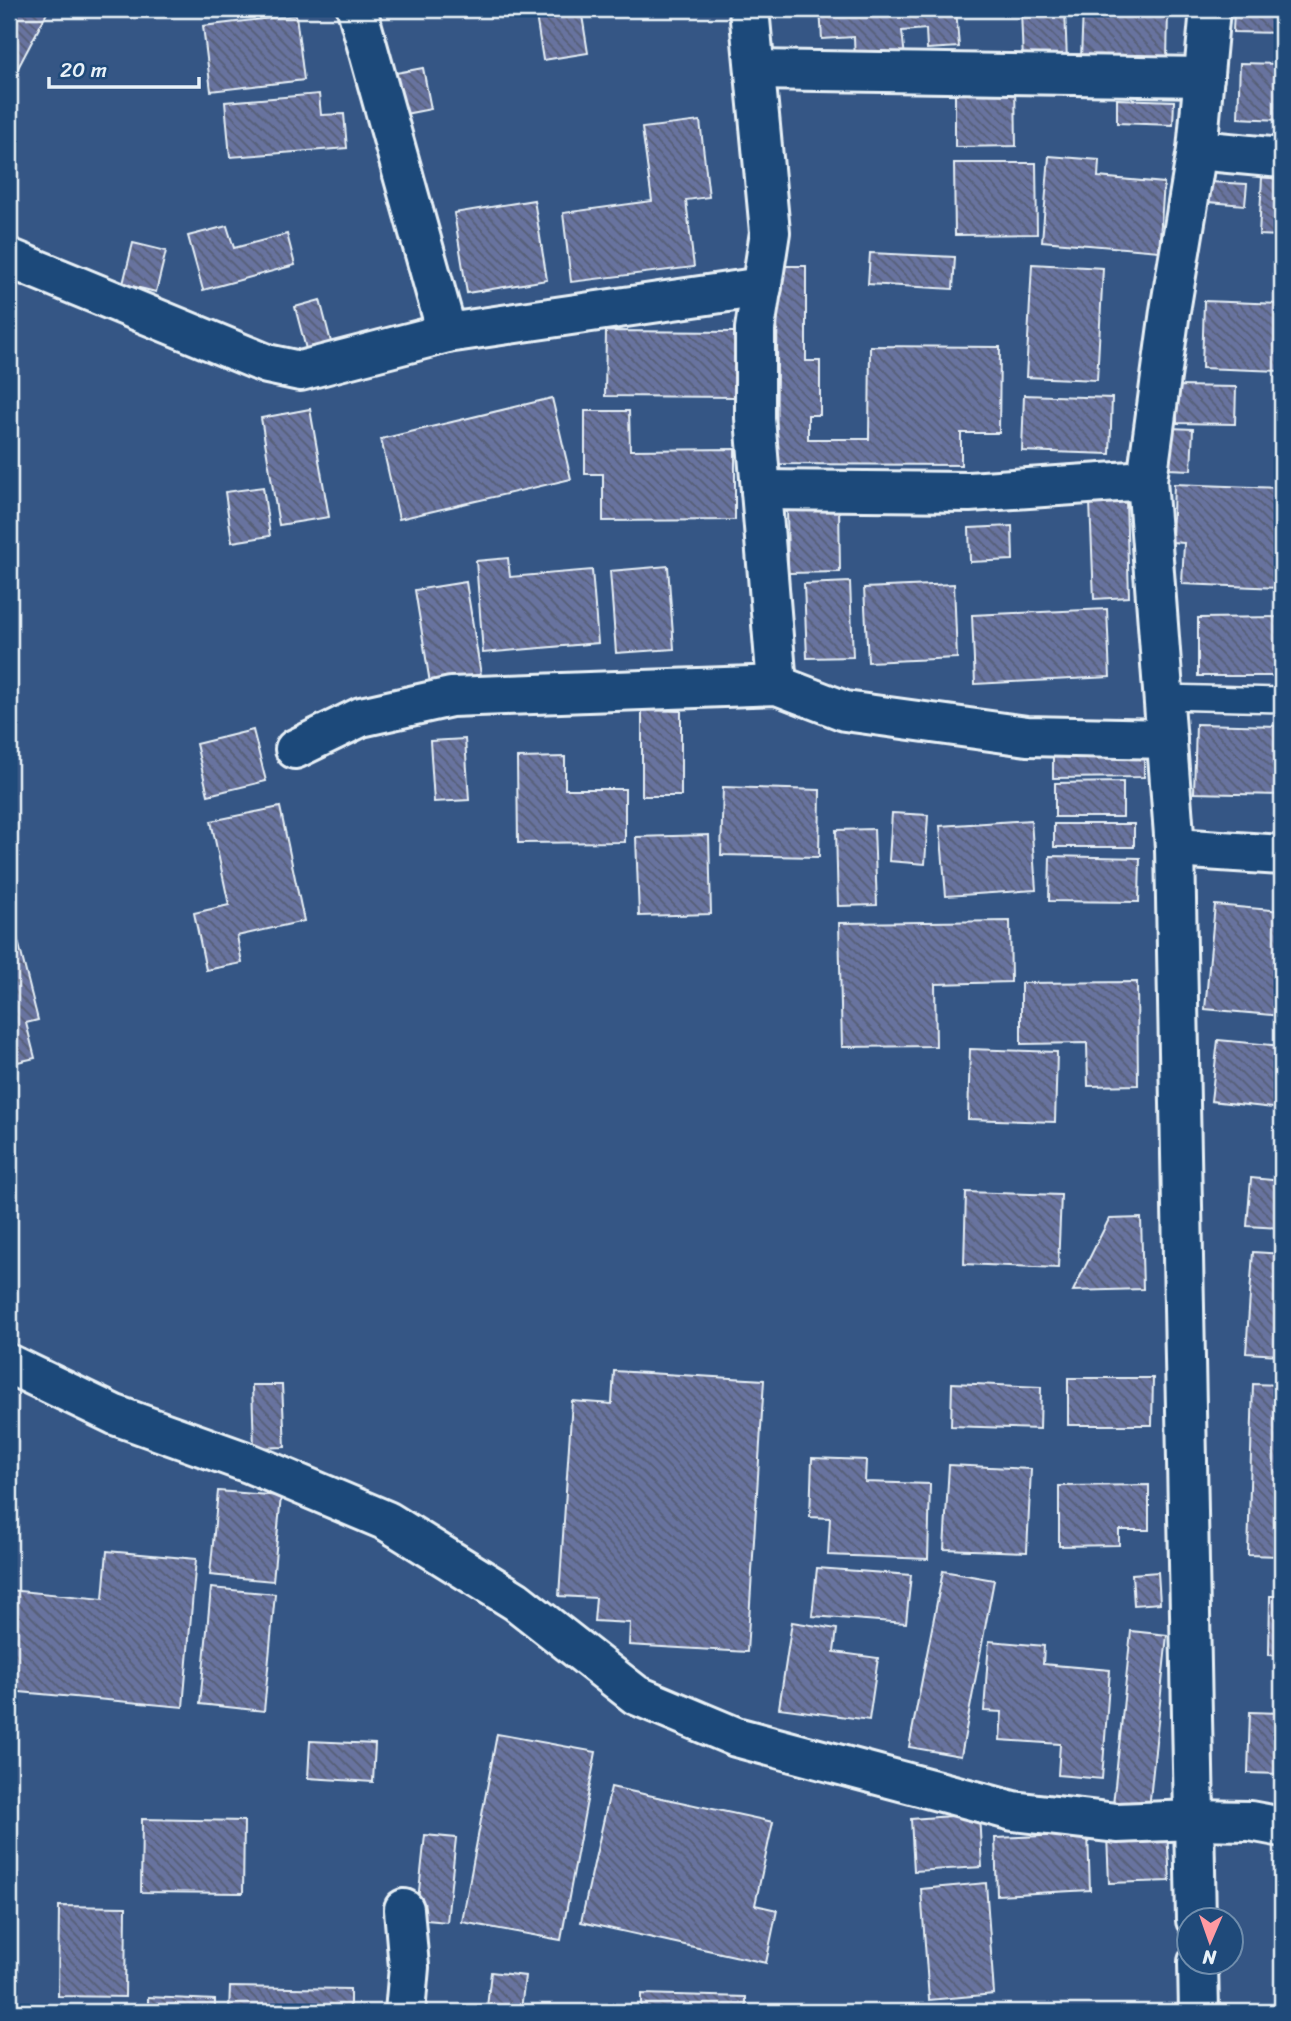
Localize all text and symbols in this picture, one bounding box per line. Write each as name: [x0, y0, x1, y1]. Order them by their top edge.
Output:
scale bar: [49, 46, 200, 90]
text: 20 m: [60, 51, 107, 89]
north arrow: [1176, 1906, 1246, 1976]
text: N: [1201, 1941, 1218, 1974]

